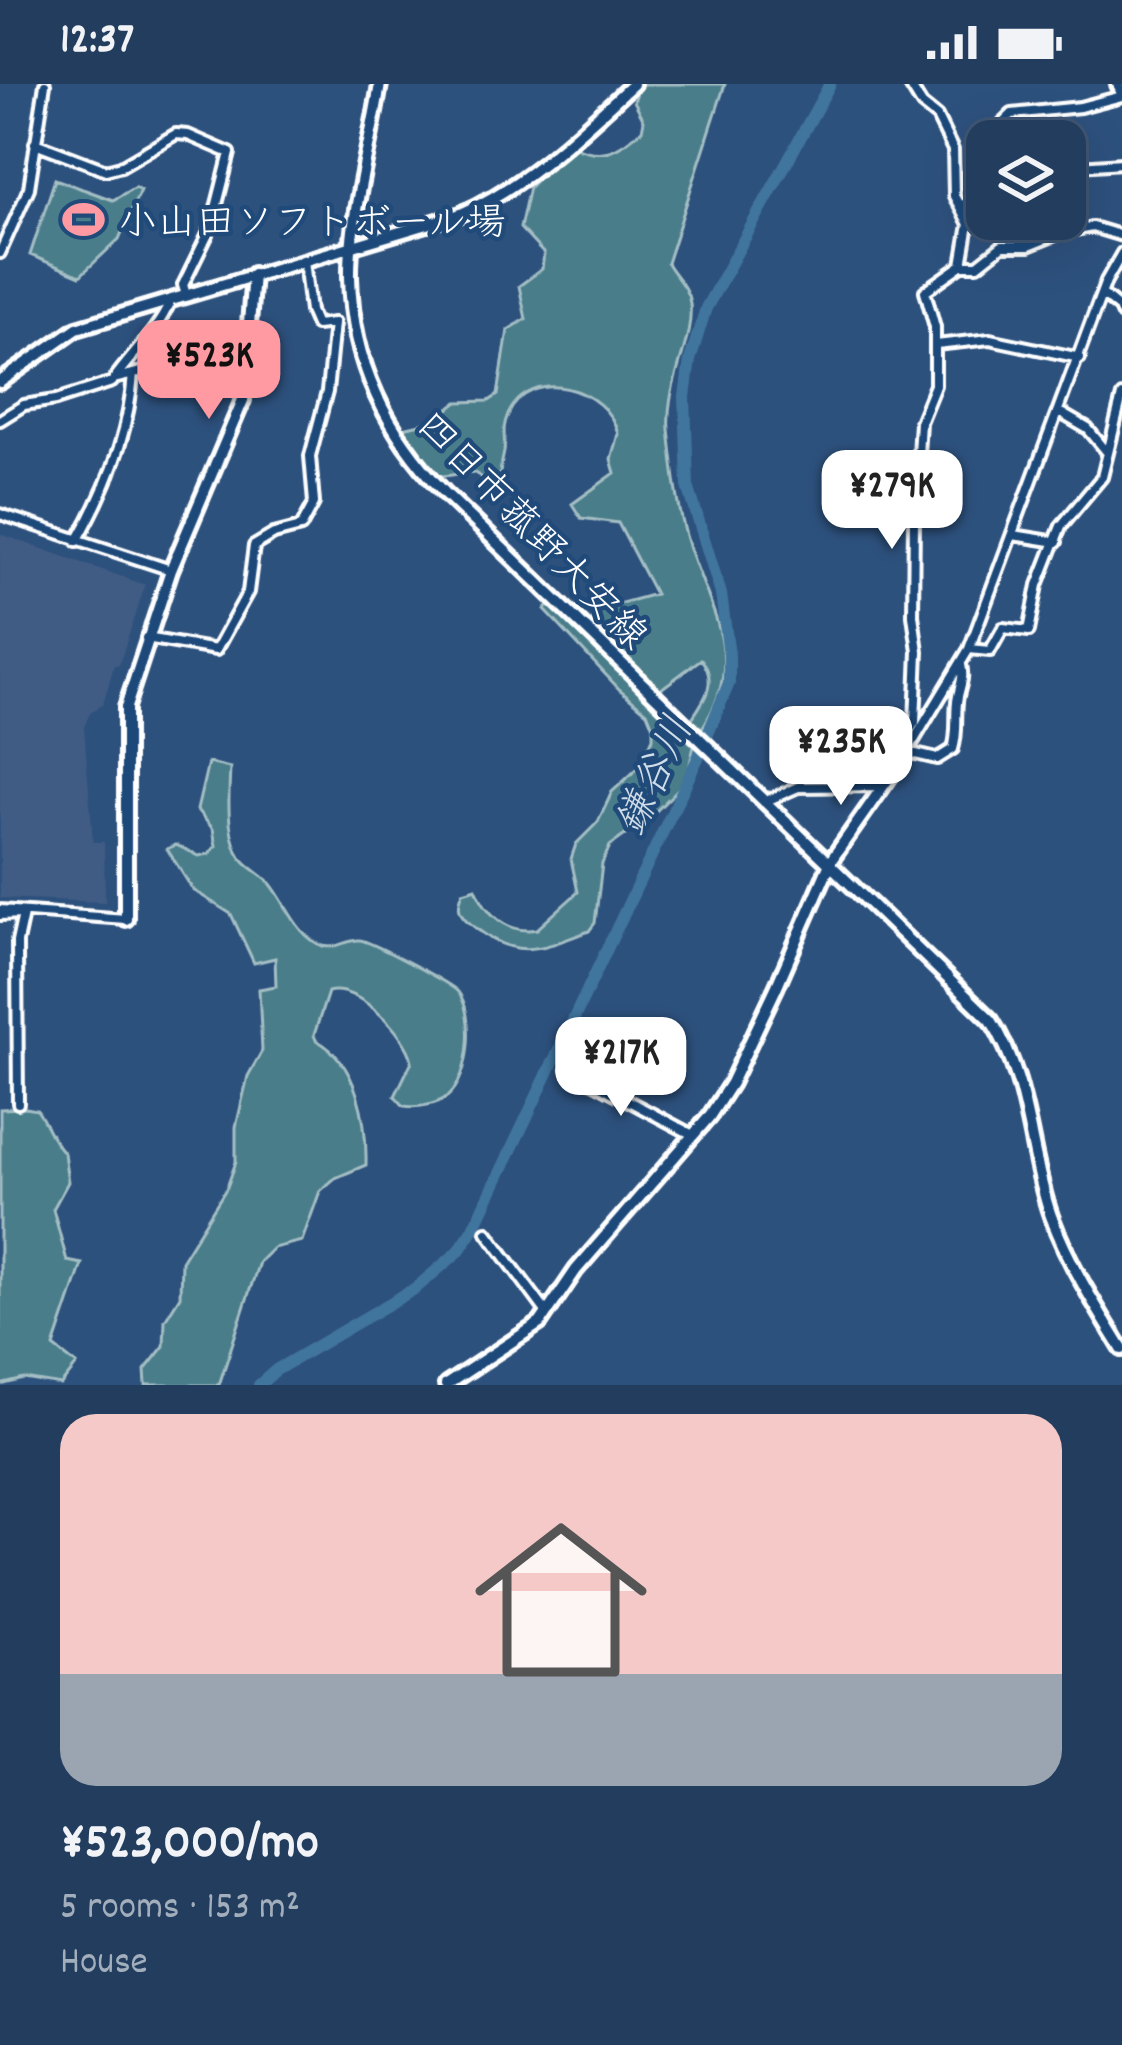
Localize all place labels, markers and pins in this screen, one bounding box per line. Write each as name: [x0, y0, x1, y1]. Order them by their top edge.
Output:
sports icon: 小山田ソフトボール場: [61, 197, 107, 243]
place label: 小山田ソフトボール場: [118, 199, 506, 254]
pin: ¥523K: [125, 320, 293, 422]
pin: ¥279K: [808, 450, 976, 552]
pin: ¥235K: [757, 706, 925, 808]
pin: ¥217K: [537, 1017, 705, 1119]

